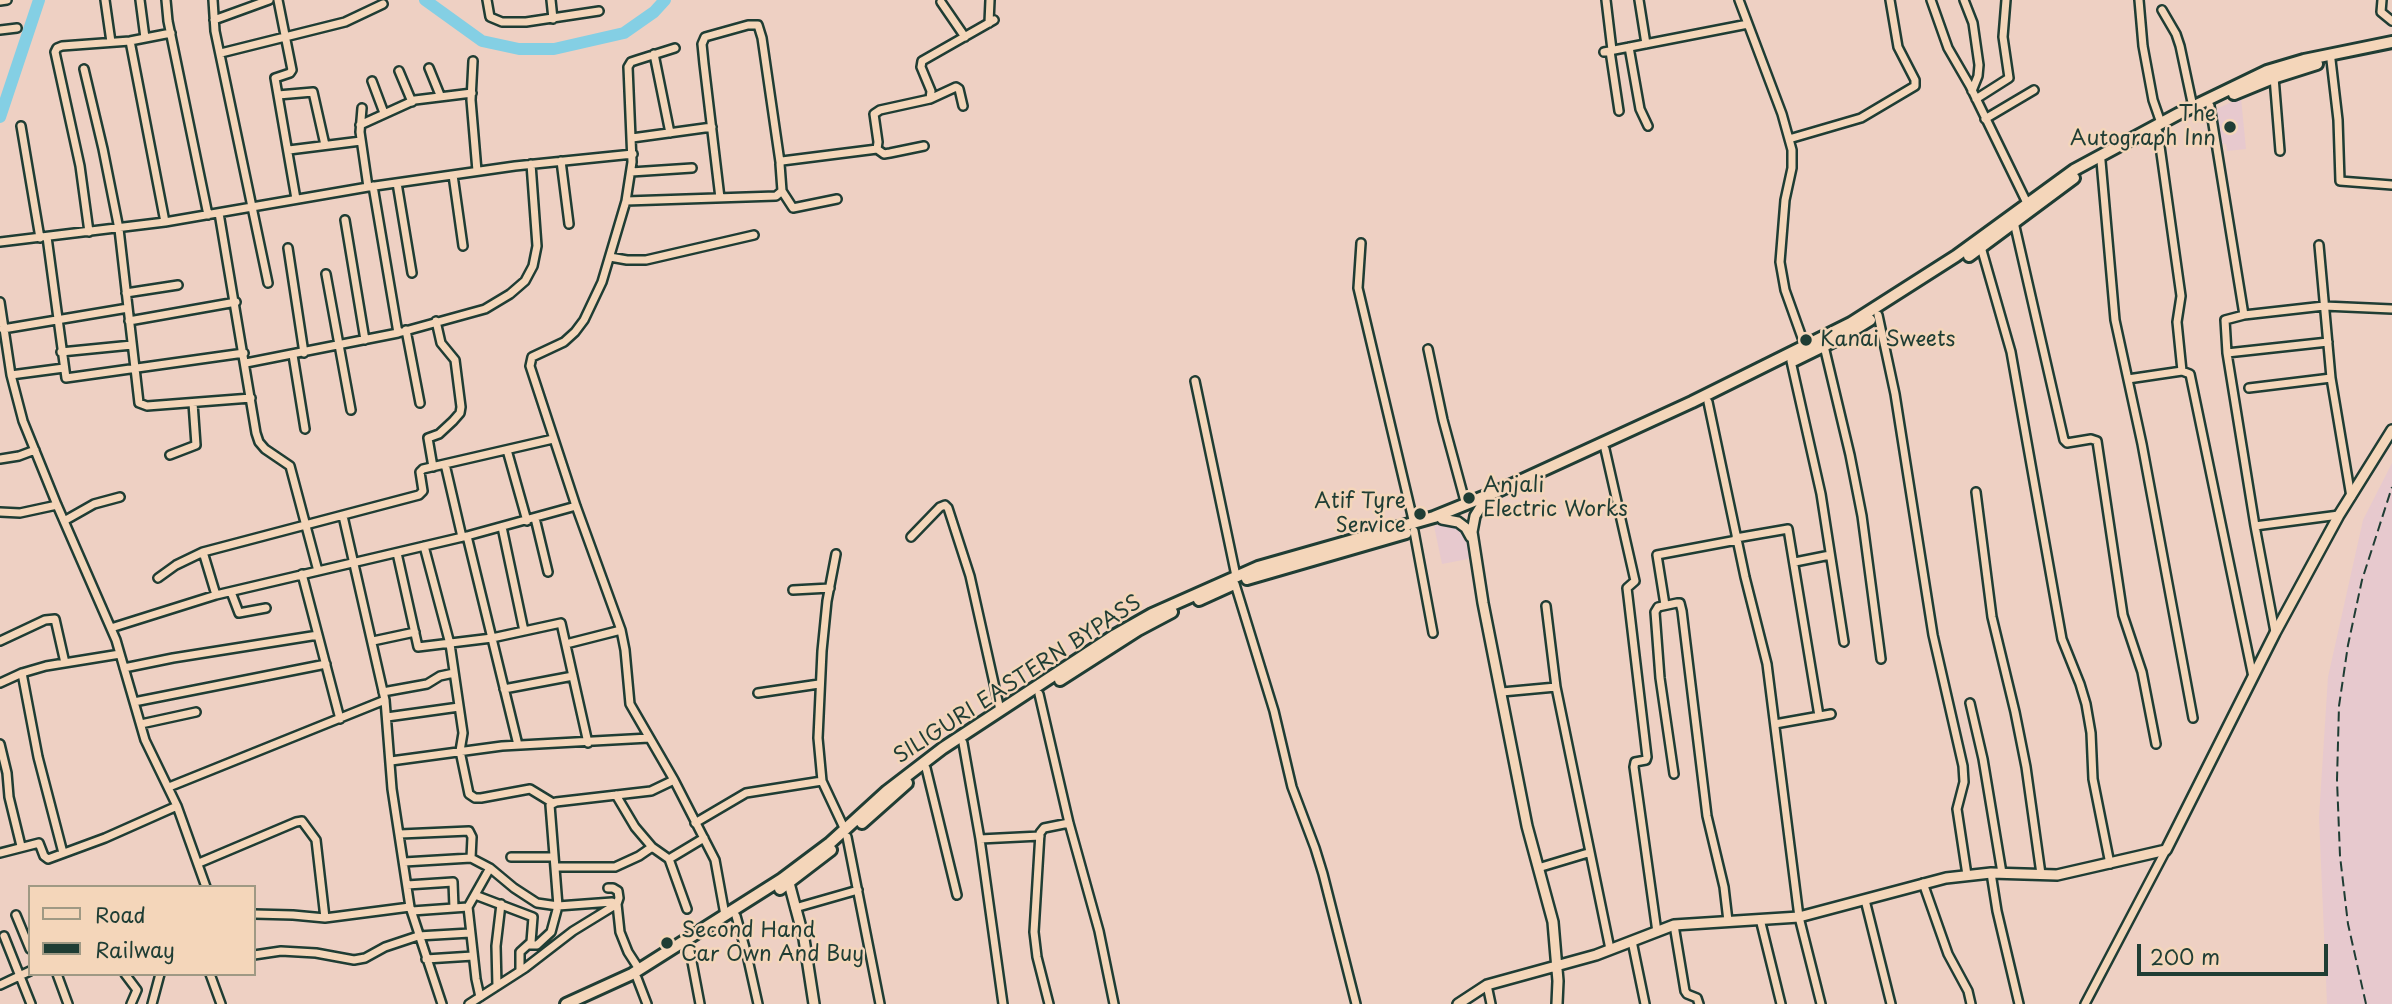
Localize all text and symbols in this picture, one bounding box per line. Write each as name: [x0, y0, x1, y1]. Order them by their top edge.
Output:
place label: The Autograph Inn: [2070, 102, 2216, 152]
marker: The Autograph Inn: [2222, 119, 2238, 135]
place label: Kanai Sweets: [1820, 327, 1955, 353]
marker: Kanai Sweets: [1798, 332, 1814, 348]
place label: Anjali Electric Works: [1483, 473, 1628, 523]
place label: Atif Tyre Service: [1314, 489, 1406, 539]
marker: Anjali Electric Works: [1461, 490, 1477, 506]
marker: Atif Tyre Service: [1412, 506, 1428, 522]
street label: SILIGURI EASTERN BYPASS: [890, 591, 1146, 769]
legend: [28, 885, 256, 976]
text: Road: [95, 898, 146, 930]
place label: Second Hand Car Own And Buy: [681, 918, 864, 968]
scale bar: [2140, 930, 2331, 974]
text: Railway: [95, 933, 175, 965]
marker: Second Hand Car Own And Buy: [659, 935, 675, 951]
text: 200 m: [2150, 940, 2220, 972]

